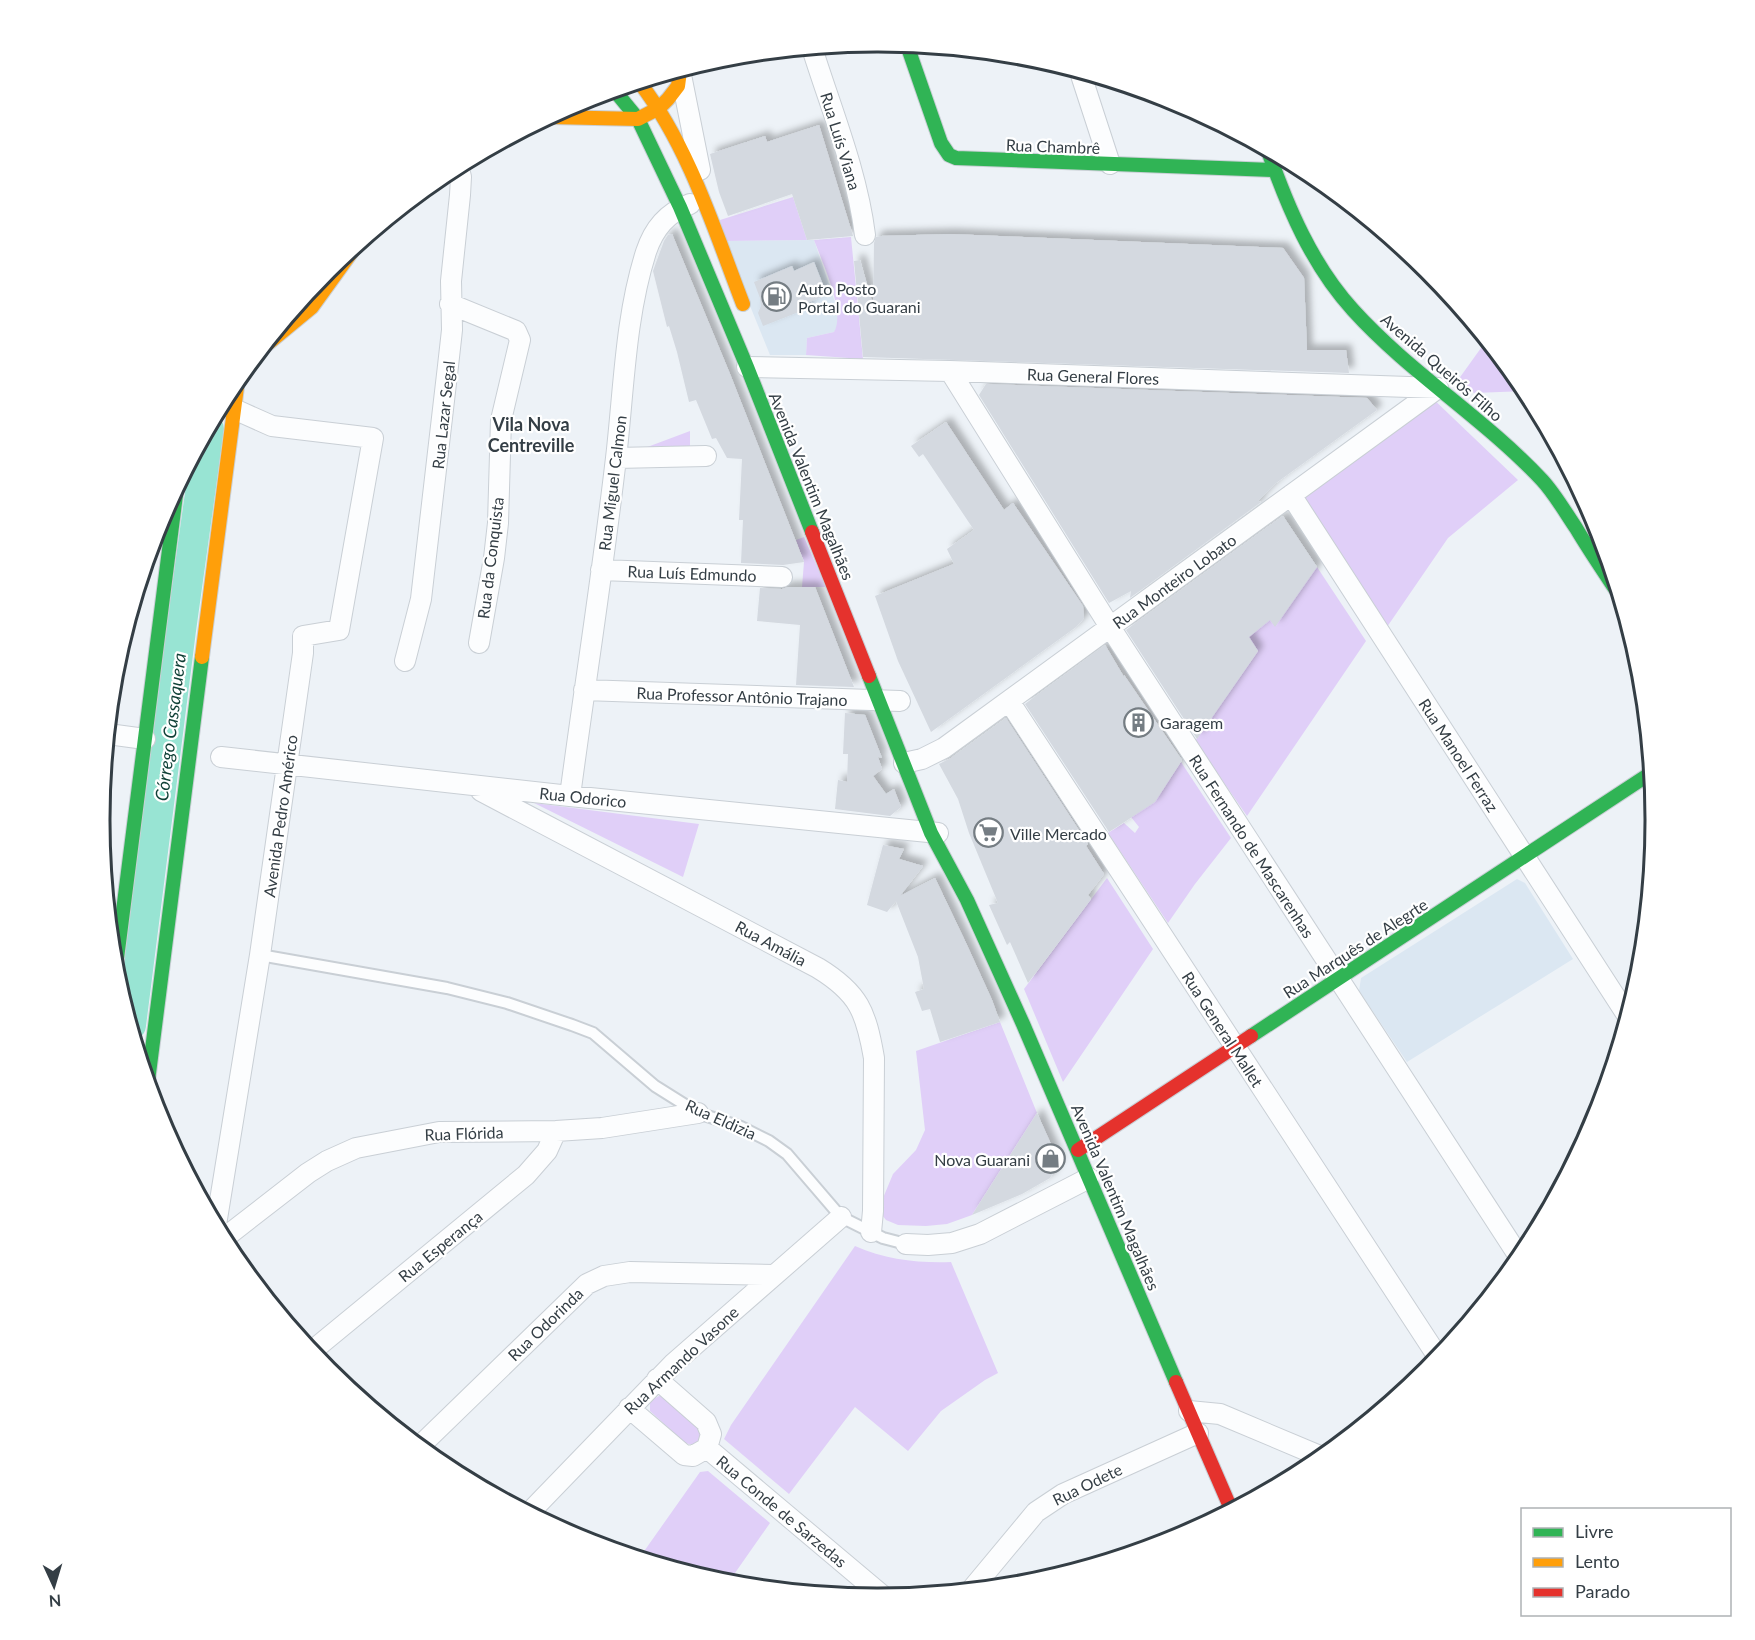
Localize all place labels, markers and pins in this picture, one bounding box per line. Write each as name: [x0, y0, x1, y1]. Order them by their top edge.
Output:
place label: Auto Posto Portal do Guarani: [798, 279, 921, 316]
fuel station icon: Auto Posto Portal do Guarani: [761, 281, 793, 313]
building icon: Garagem: [1123, 706, 1155, 738]
place label: Garagem: [1160, 713, 1223, 732]
supermarket icon: Ville Mercado: [973, 817, 1005, 849]
place label: Ville Mercado: [1010, 824, 1107, 843]
shop icon: Nova Guarani: [1035, 1143, 1067, 1175]
place label: Nova Guarani: [934, 1150, 1030, 1169]

